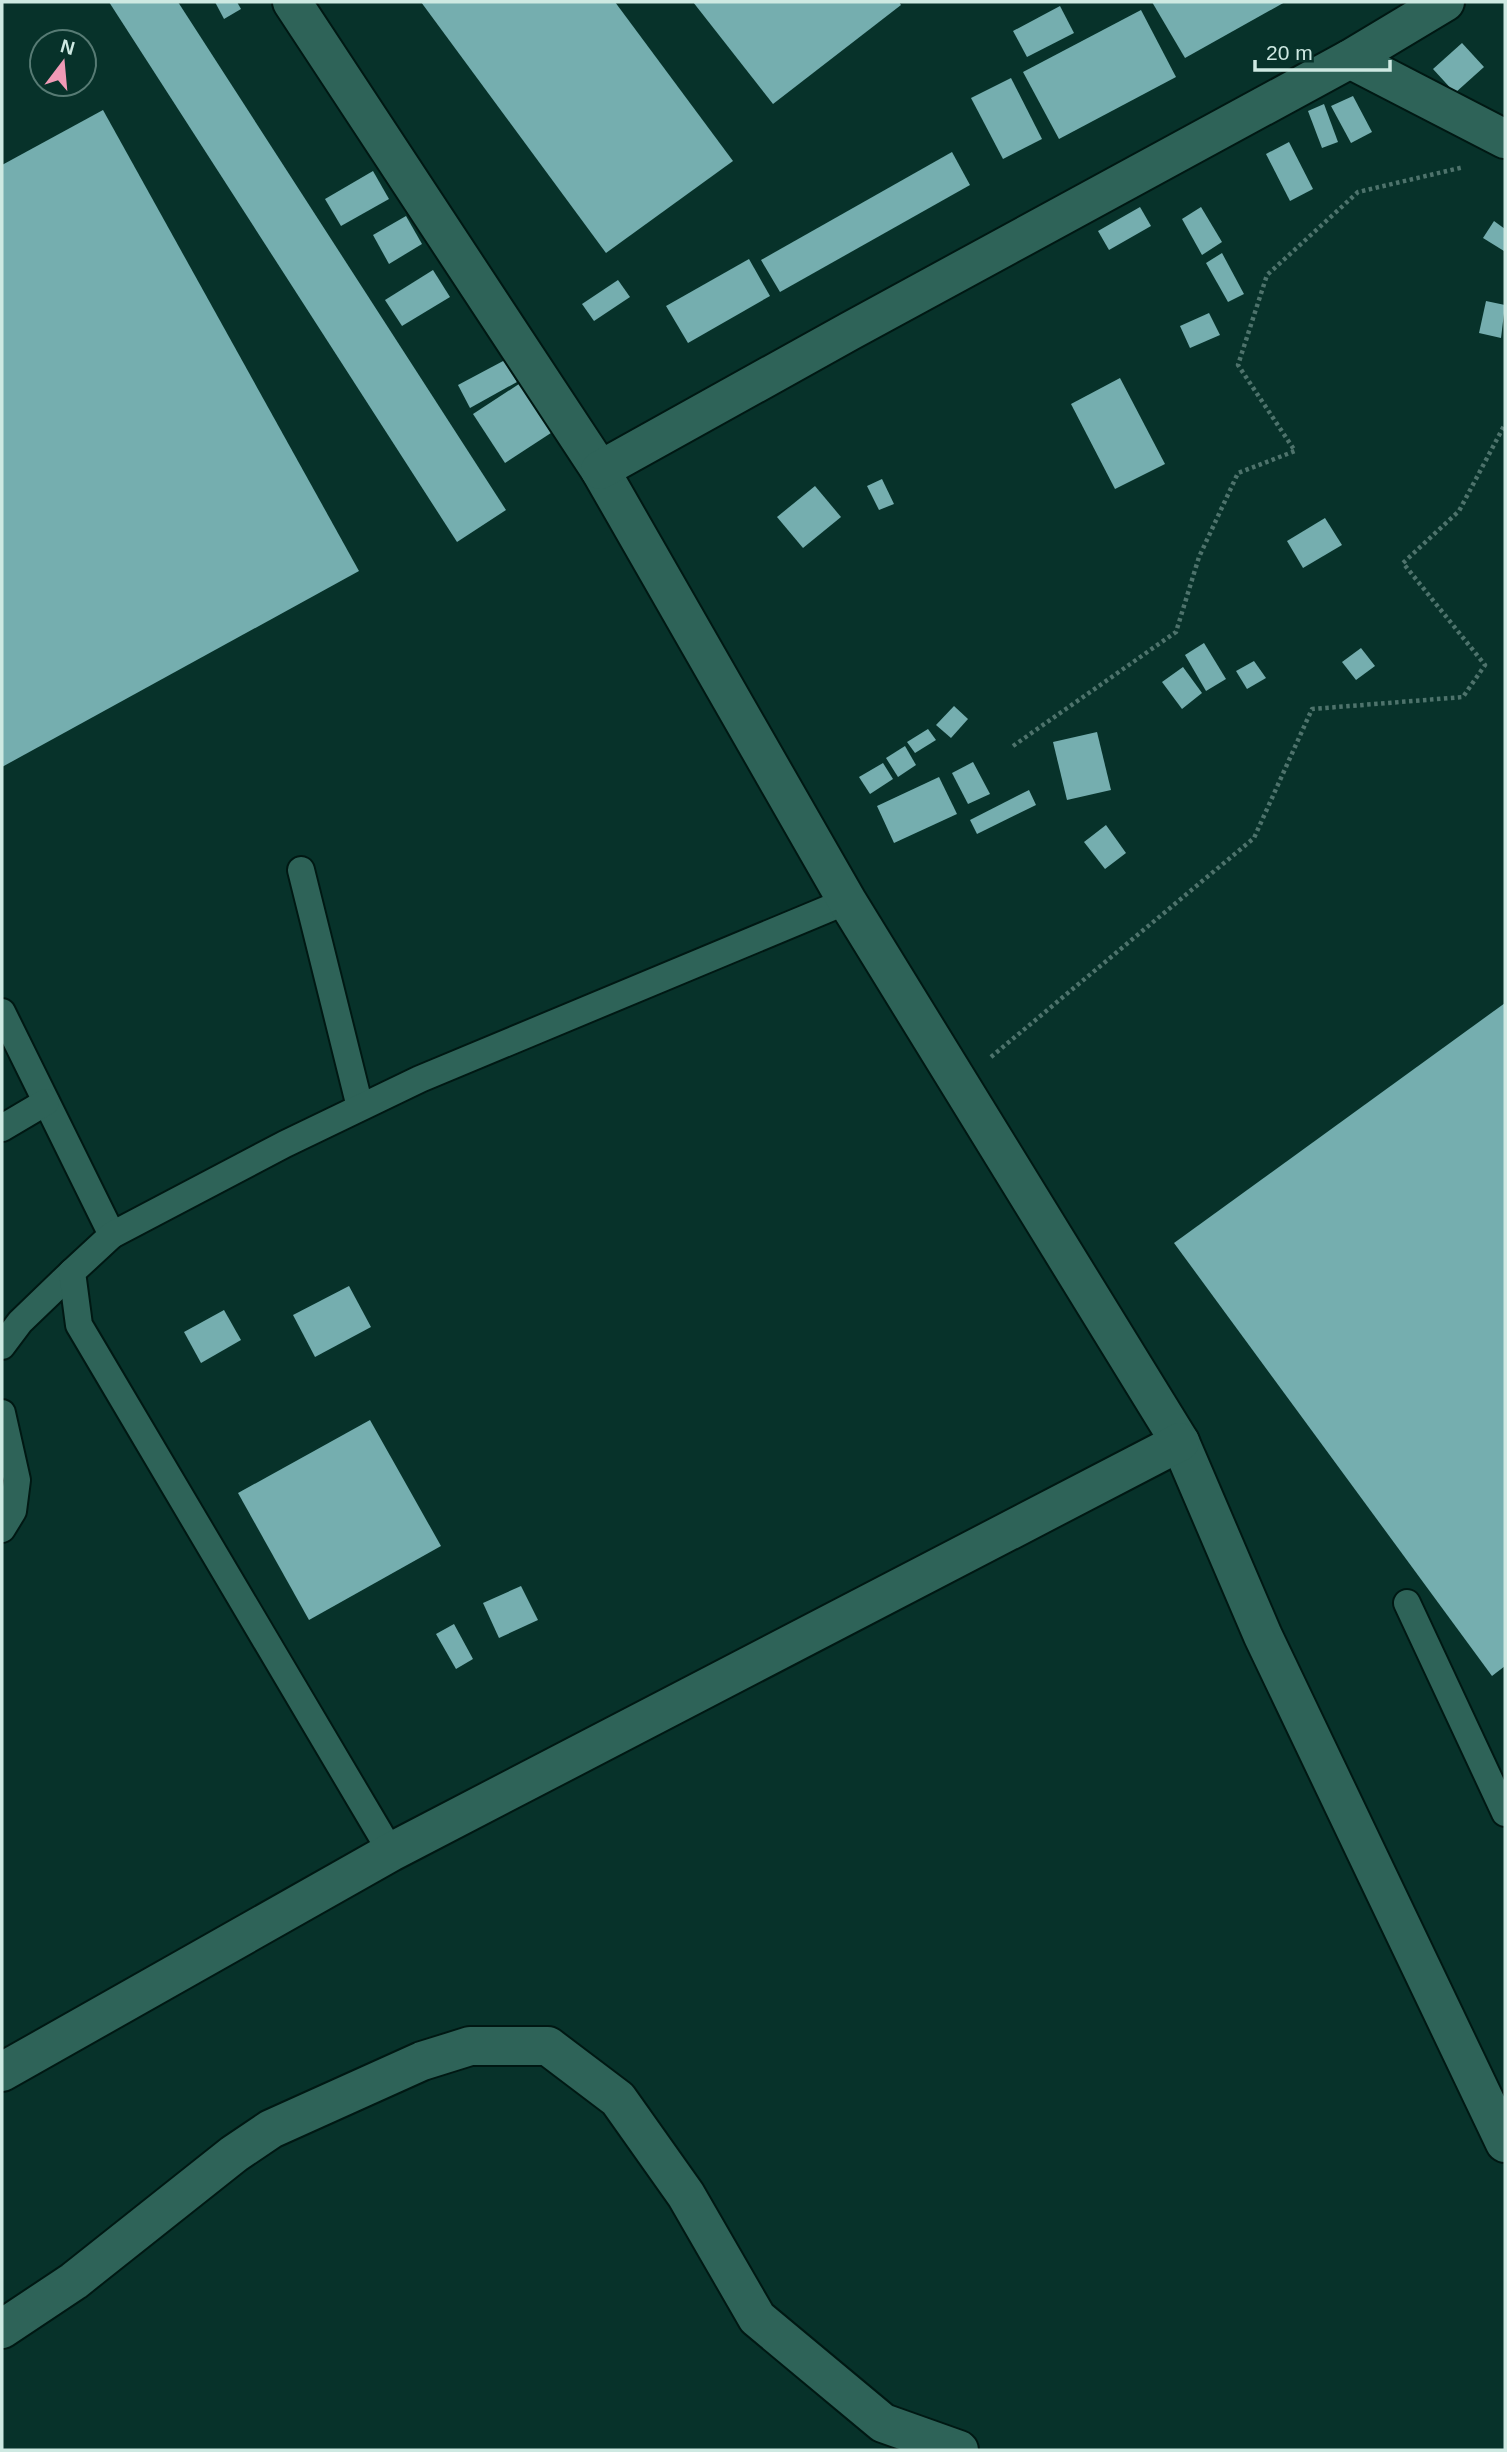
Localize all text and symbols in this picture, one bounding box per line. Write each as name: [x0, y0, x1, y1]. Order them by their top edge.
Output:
north arrow: [28, 28, 98, 98]
scale bar: [1255, 28, 1390, 72]
text: N: [58, 35, 77, 59]
text: 20 m: [1266, 41, 1313, 64]

